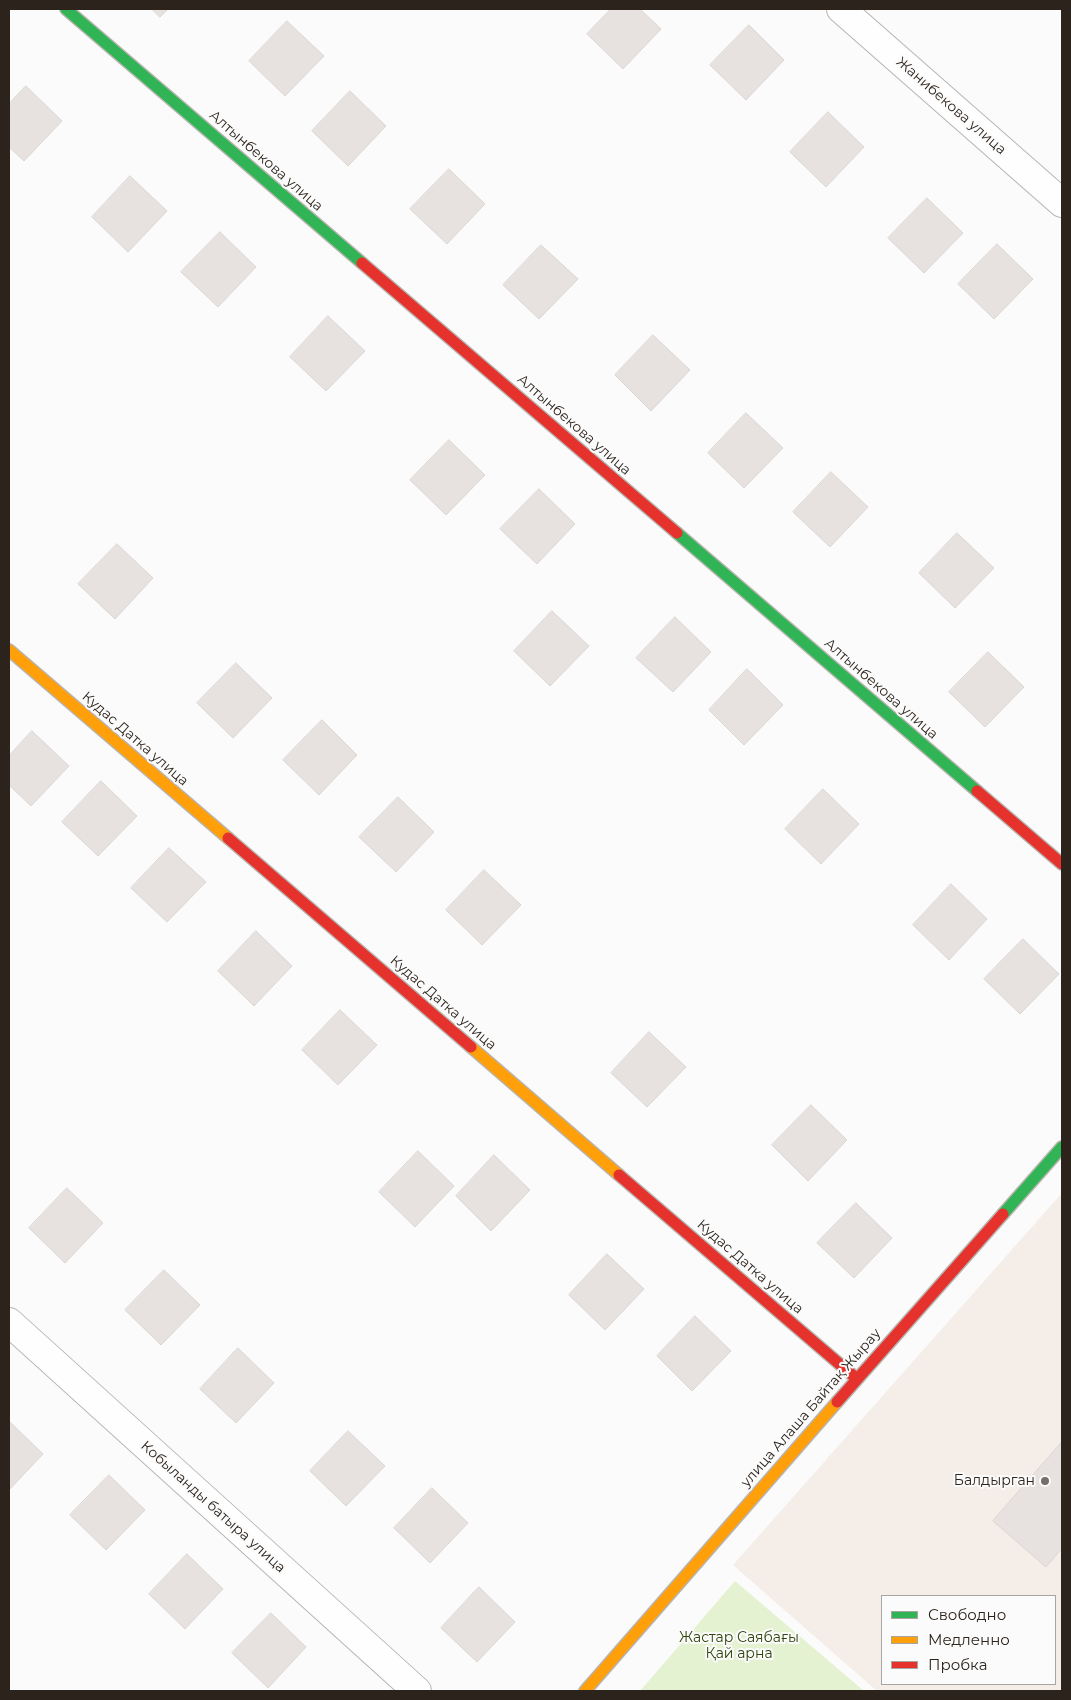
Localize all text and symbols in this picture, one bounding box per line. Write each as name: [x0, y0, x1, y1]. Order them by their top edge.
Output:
street label: Жанибекова улица: [893, 54, 1009, 158]
street label: Алтынбекова улица: [206, 107, 326, 215]
street label: Алтынбекова улица: [514, 371, 634, 479]
street label: Алтынбекова улица: [821, 635, 941, 743]
street label: Кудас Датка улица: [78, 688, 192, 790]
street label: Кудас Датка улица: [386, 952, 500, 1054]
street label: Кудас Датка улица: [693, 1216, 807, 1318]
street label: улица Алаша Байтақ Жырау: [738, 1325, 884, 1491]
street label: Кобыланды батыра улица: [137, 1438, 289, 1576]
place label: Балдырган: [954, 1473, 1035, 1489]
marker: Балдырган: [1039, 1475, 1051, 1487]
legend: [881, 1595, 1056, 1685]
text: Свободно: [928, 1605, 1006, 1624]
park label: Жастар Саябағы Қай арна: [679, 1630, 799, 1662]
text: Медленно: [928, 1630, 1010, 1649]
text: Пробка: [928, 1655, 987, 1674]

